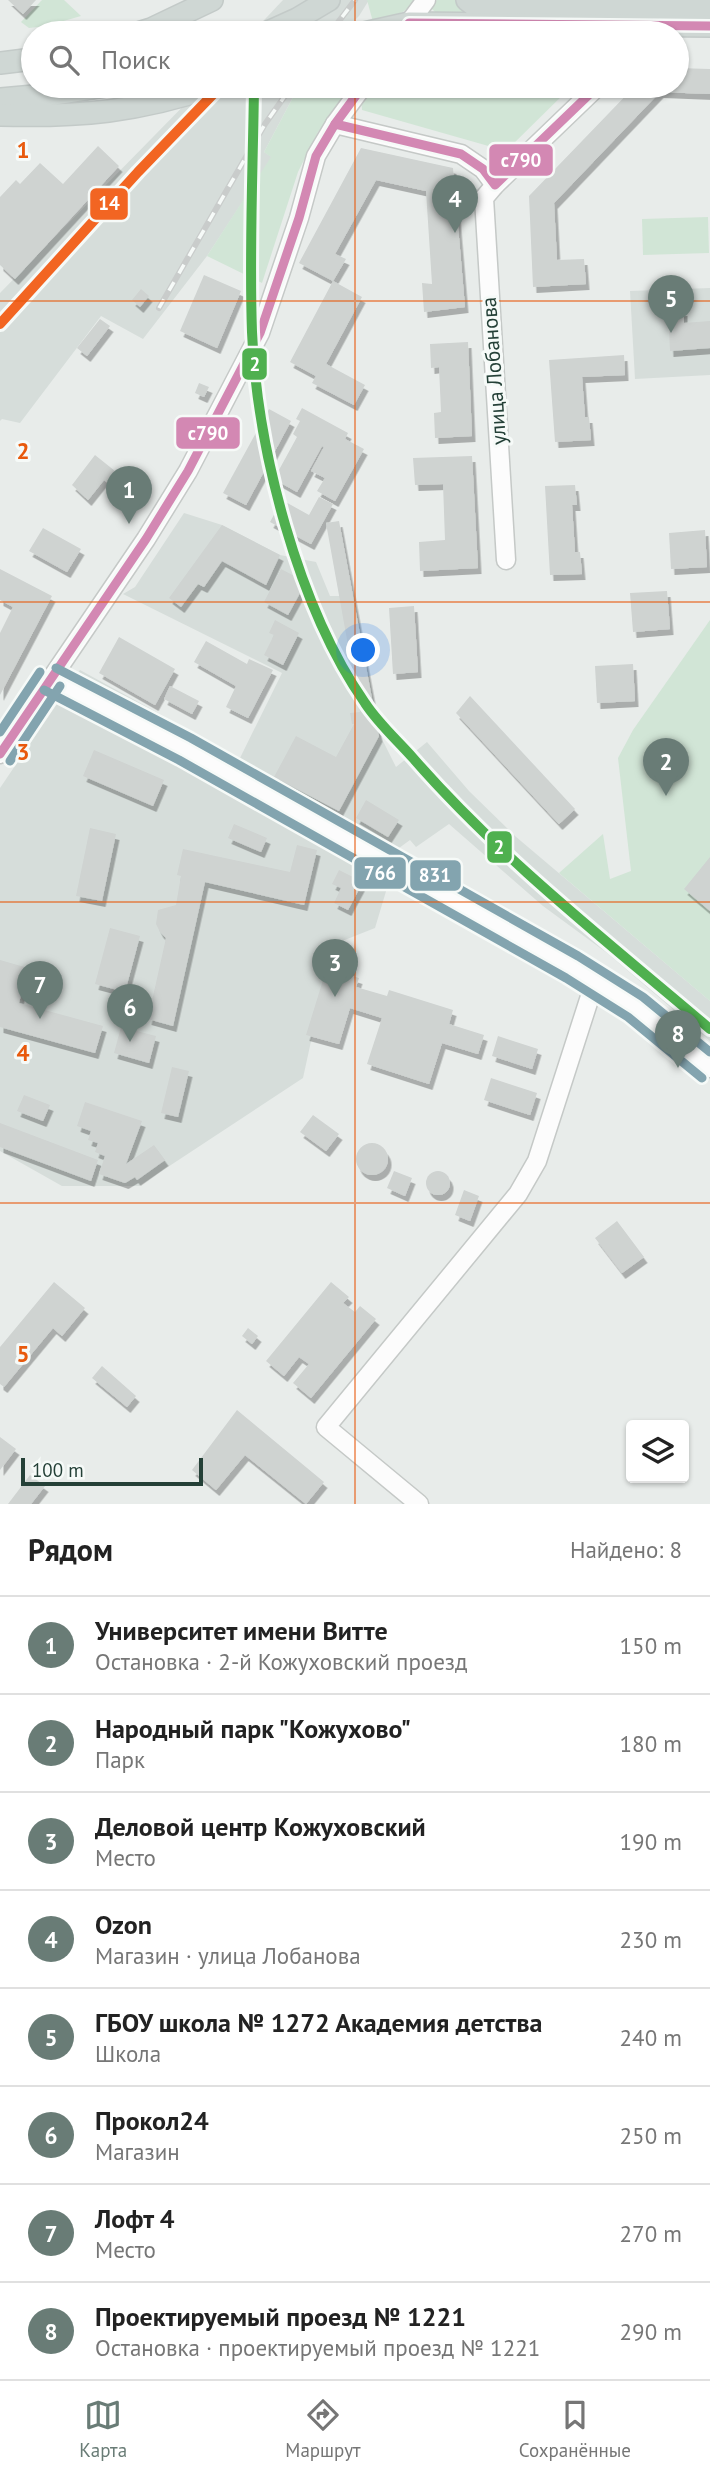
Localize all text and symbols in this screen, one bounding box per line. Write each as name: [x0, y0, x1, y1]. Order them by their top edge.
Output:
search box: [21, 21, 689, 98]
icon: search: [45, 41, 83, 79]
text: Поиск: [101, 43, 170, 76]
text: 1: [16, 135, 30, 164]
line badge: с790: [488, 143, 554, 177]
text: с790: [501, 148, 541, 172]
pin: 4: [432, 175, 478, 233]
line badge: 14: [89, 187, 129, 221]
text: 14: [98, 191, 120, 215]
pin: 5: [648, 275, 694, 333]
street label: улица Лобанова: [475, 296, 512, 446]
line badge: 2: [241, 347, 268, 381]
text: 2: [250, 352, 260, 376]
line badge: с790: [175, 416, 241, 450]
text: с790: [188, 421, 228, 445]
text: 2: [16, 436, 30, 465]
pin: 1: [106, 466, 152, 524]
your location: [346, 633, 380, 667]
text: 3: [16, 737, 30, 766]
pin: 2: [643, 738, 689, 796]
line badge: 2: [486, 830, 513, 864]
text: 2: [494, 835, 504, 859]
line badge: 766: [353, 856, 407, 890]
line badge: 831: [409, 859, 462, 892]
text: 766: [364, 861, 396, 885]
text: 831: [419, 863, 451, 887]
pin: 3: [312, 939, 358, 997]
pin: 7: [17, 961, 63, 1019]
pin: 6: [107, 984, 153, 1042]
pin: 8: [655, 1010, 701, 1068]
text: 4: [16, 1038, 30, 1067]
text: 5: [16, 1339, 30, 1368]
map controls: [626, 1420, 689, 1483]
button: layers: [626, 1420, 689, 1483]
scale bar: [21, 1455, 203, 1487]
text: 100 m: [32, 1458, 84, 1482]
text: Рядом: [28, 1530, 113, 1569]
text: Найдено: 8: [570, 1535, 682, 1564]
text: Университет имени Витте: [95, 1614, 388, 1647]
text: 1: [44, 1631, 58, 1660]
text: 150 m: [620, 1631, 682, 1660]
text: Остановка · 2-й Кожуховский проезд: [95, 1647, 467, 1676]
text: Народный парк "Кожухово": [95, 1712, 411, 1745]
text: 2: [44, 1729, 58, 1758]
text: 180 m: [620, 1729, 682, 1758]
text: Парк: [95, 1745, 145, 1774]
text: Деловой центр Кожуховский: [95, 1810, 426, 1843]
text: 3: [44, 1827, 58, 1856]
text: 190 m: [620, 1827, 682, 1856]
text: Место: [95, 1843, 156, 1872]
text: Ozon: [95, 1908, 152, 1941]
text: 4: [44, 1925, 58, 1954]
text: 230 m: [620, 1925, 682, 1954]
text: Магазин · улица Лобанова: [95, 1941, 361, 1970]
text: ГБОУ школа № 1272 Академия детства: [95, 2006, 542, 2039]
text: 5: [44, 2023, 58, 2052]
text: 240 m: [620, 2023, 682, 2052]
text: Школа: [95, 2039, 161, 2068]
text: Прокол24: [95, 2104, 209, 2137]
text: 6: [44, 2121, 58, 2150]
text: 250 m: [620, 2121, 682, 2150]
text: Магазин: [95, 2137, 180, 2166]
text: Лофт 4: [95, 2202, 174, 2235]
text: 7: [44, 2219, 58, 2248]
text: 270 m: [620, 2219, 682, 2248]
text: Место: [95, 2235, 156, 2264]
text: Проектируемый проезд № 1221: [95, 2300, 466, 2333]
text: 8: [44, 2317, 58, 2346]
text: 290 m: [620, 2317, 682, 2346]
text: Остановка · проектируемый проезд № 1221: [95, 2333, 540, 2362]
tab: Карта: [79, 2396, 127, 2462]
tab: Маршрут: [285, 2396, 361, 2462]
tab: Сохранённые: [519, 2396, 631, 2462]

